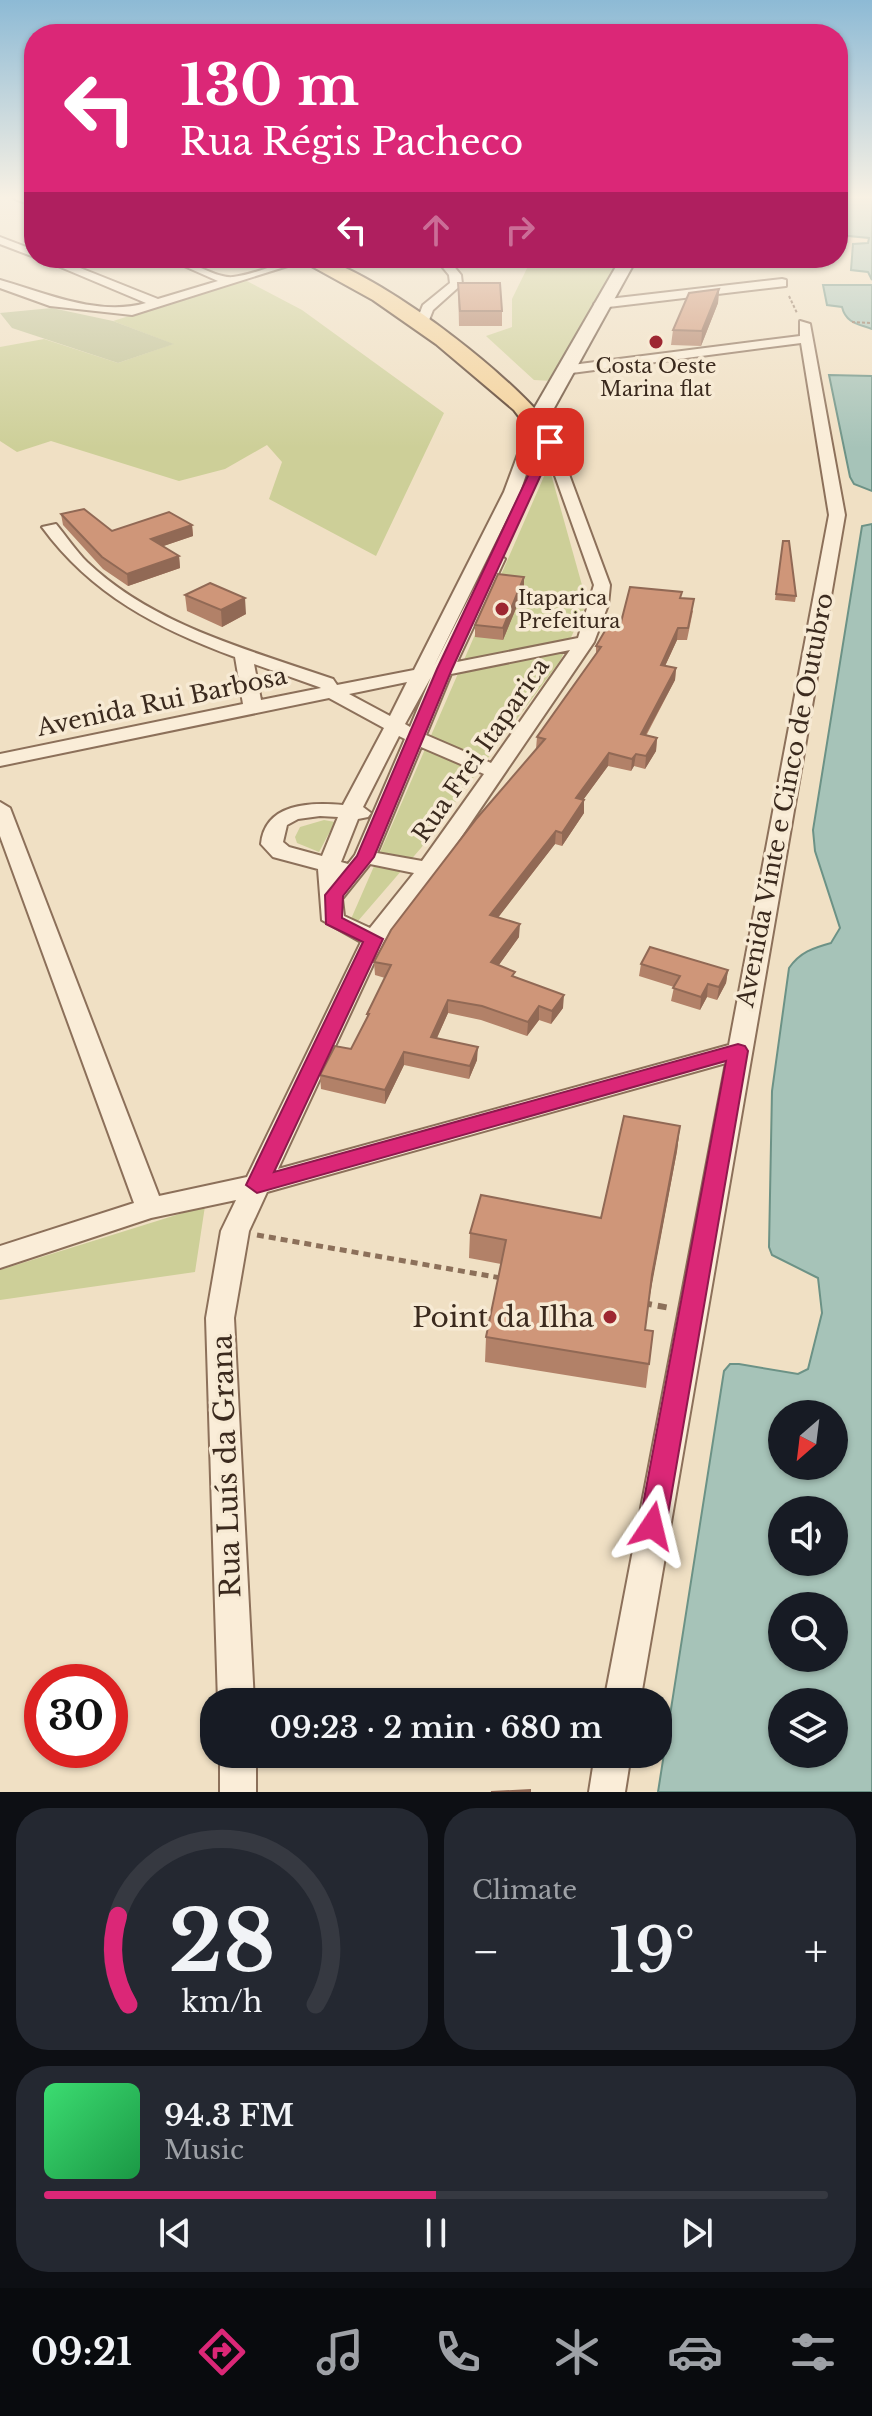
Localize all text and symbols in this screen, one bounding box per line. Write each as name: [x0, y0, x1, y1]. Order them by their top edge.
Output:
text: 130 m: [180, 51, 359, 120]
icon: left: [48, 56, 152, 160]
text: Rua Régis Pacheco: [180, 120, 523, 165]
icon: left: [330, 208, 374, 252]
icon: ahead: [414, 208, 458, 252]
icon: right: [498, 208, 542, 252]
marker: Costa Oeste Marina flat: [647, 333, 665, 351]
place label: Costa Oeste Marina flat: [596, 354, 716, 401]
pin: [516, 408, 584, 476]
icon: arrive: [528, 420, 572, 464]
place label: Itaparica Prefeitura: [518, 586, 621, 633]
street label: Avenida Vinte e Cinco de Outubro: [730, 590, 839, 1010]
marker: Itaparica Prefeitura: [493, 600, 511, 618]
street label: Rua Frei Itaparica: [406, 651, 555, 847]
street label: Avenida Rui Barbosa: [33, 661, 290, 742]
place label: Point da Ilha: [412, 1300, 594, 1335]
marker: Point da Ilha: [601, 1308, 619, 1326]
street label: Rua Luís da Grana: [204, 1333, 249, 1598]
north arrow: [768, 1400, 848, 1480]
map controls: [768, 1400, 848, 1768]
position arrow: [610, 1484, 694, 1568]
button: sound: [768, 1496, 848, 1576]
button: search: [768, 1592, 848, 1672]
speed limit sign: 30: [24, 1664, 128, 1768]
button: layers: [768, 1688, 848, 1768]
text: 09:23 · 2 min · 680 m: [270, 1709, 602, 1746]
text: Climate: [472, 1874, 577, 1906]
text: 28: [169, 1890, 275, 1993]
text: 19°: [609, 1914, 695, 1988]
text: −: [472, 1924, 500, 1979]
text: +: [804, 1924, 828, 1979]
text: km/h: [181, 1984, 263, 2020]
text: 94.3 FM: [164, 2097, 294, 2134]
text: Music: [164, 2134, 244, 2166]
icon: previous: [153, 2211, 197, 2255]
icon: pause: [414, 2211, 458, 2255]
icon: next: [675, 2211, 719, 2255]
icon: directions: [194, 2324, 250, 2380]
icon: music: [312, 2324, 368, 2380]
icon: phone: [430, 2324, 486, 2380]
icon: climate: [549, 2324, 605, 2380]
icon: car: [667, 2324, 723, 2380]
icon: filters: [785, 2324, 841, 2380]
text: 09:21: [31, 2330, 132, 2375]

